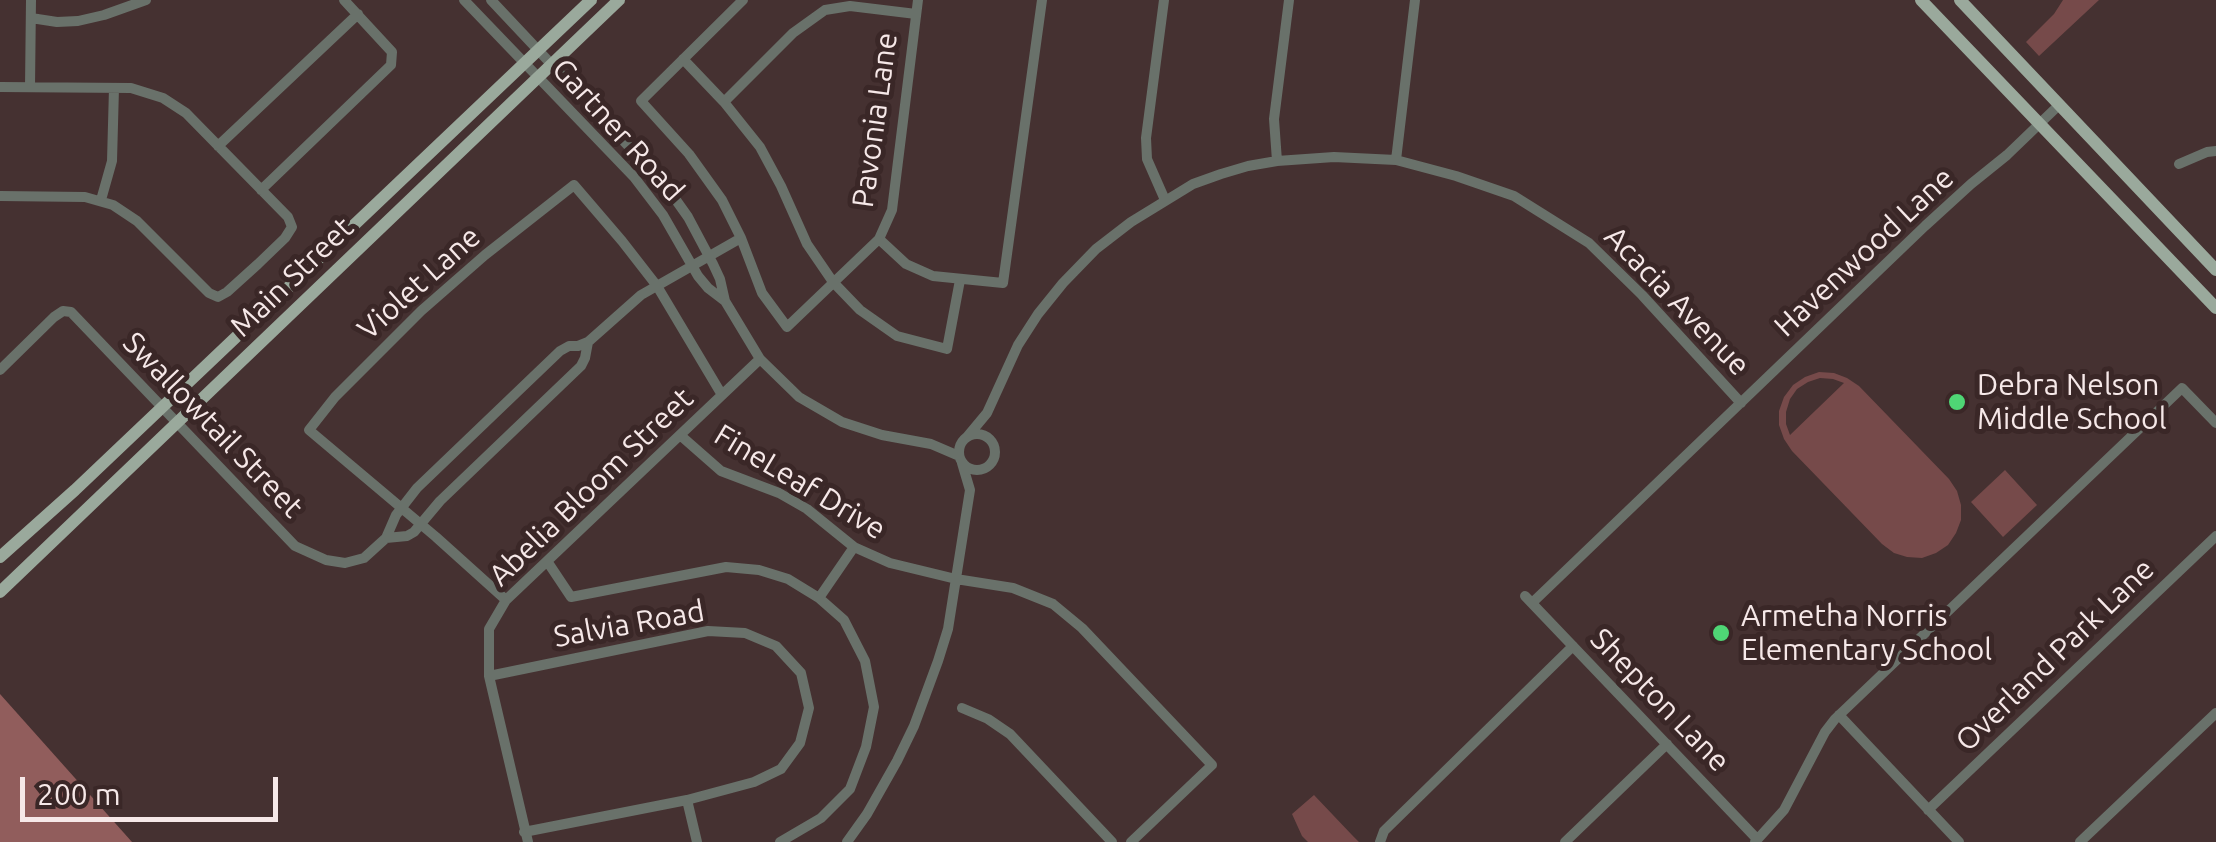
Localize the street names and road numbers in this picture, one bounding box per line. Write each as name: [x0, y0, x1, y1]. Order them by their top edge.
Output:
street label: Pavonia Lane: [845, 30, 905, 210]
street label: Gartner Road: [545, 51, 691, 209]
street label: Havenwood Lane: [1767, 160, 1961, 344]
street label: Main Street: [223, 210, 361, 344]
street label: Violet Lane: [350, 219, 488, 347]
street label: Acacia Avenue: [1597, 219, 1757, 383]
street label: Swallowtail Street: [115, 325, 311, 525]
street label: Abelia Bloom Street: [482, 380, 700, 594]
street label: FineLeaf Drive: [708, 417, 892, 547]
street label: Overland Park Lane: [1948, 551, 2162, 759]
street label: Salvia Road: [551, 593, 707, 655]
street label: Shepton Lane: [1583, 621, 1737, 779]

